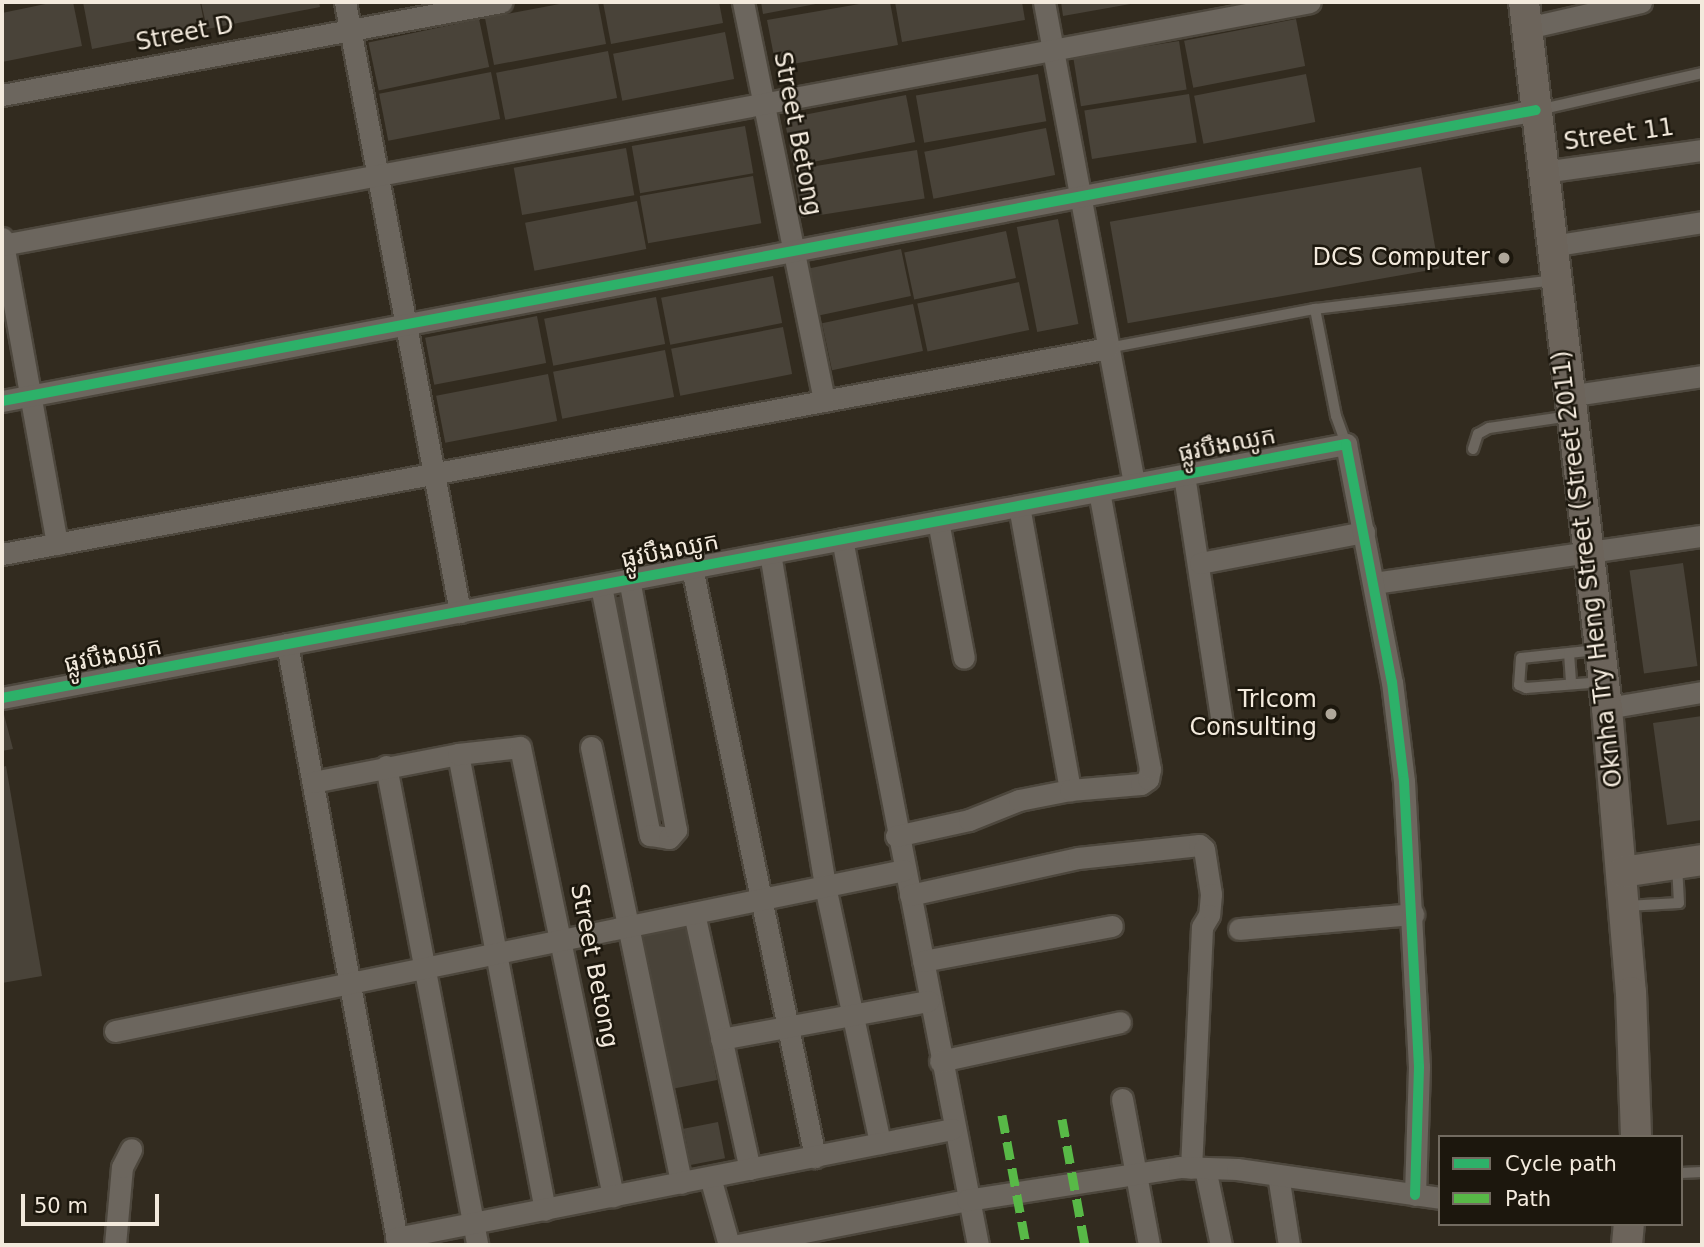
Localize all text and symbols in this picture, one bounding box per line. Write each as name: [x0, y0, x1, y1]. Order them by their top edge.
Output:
street label: Street D: [134, 10, 236, 58]
street label: Street Betong: [767, 50, 827, 218]
street label: Street 11: [1562, 113, 1676, 157]
place label: DCS Computer: [1313, 244, 1490, 272]
marker: DCS Computer: [1496, 250, 1512, 266]
street label: Oknha Try Heng Street (Street 2011): [1547, 349, 1629, 789]
street label: ផ្លូវបឹងឈូក: [1176, 421, 1278, 469]
street label: ផ្លូវបឹងឈូក: [619, 527, 721, 575]
street label: ផ្លូវបឹងឈូក: [62, 632, 164, 680]
place label: TrIcom Consulting: [1189, 686, 1317, 742]
marker: TrIcom Consulting: [1323, 706, 1339, 722]
street label: Street Betong: [564, 882, 624, 1050]
legend: [1438, 1135, 1683, 1226]
text: Cycle path: [1505, 1152, 1617, 1176]
scale bar: [24, 1180, 163, 1224]
text: Path: [1505, 1187, 1551, 1211]
text: 50 m: [34, 1194, 88, 1218]

